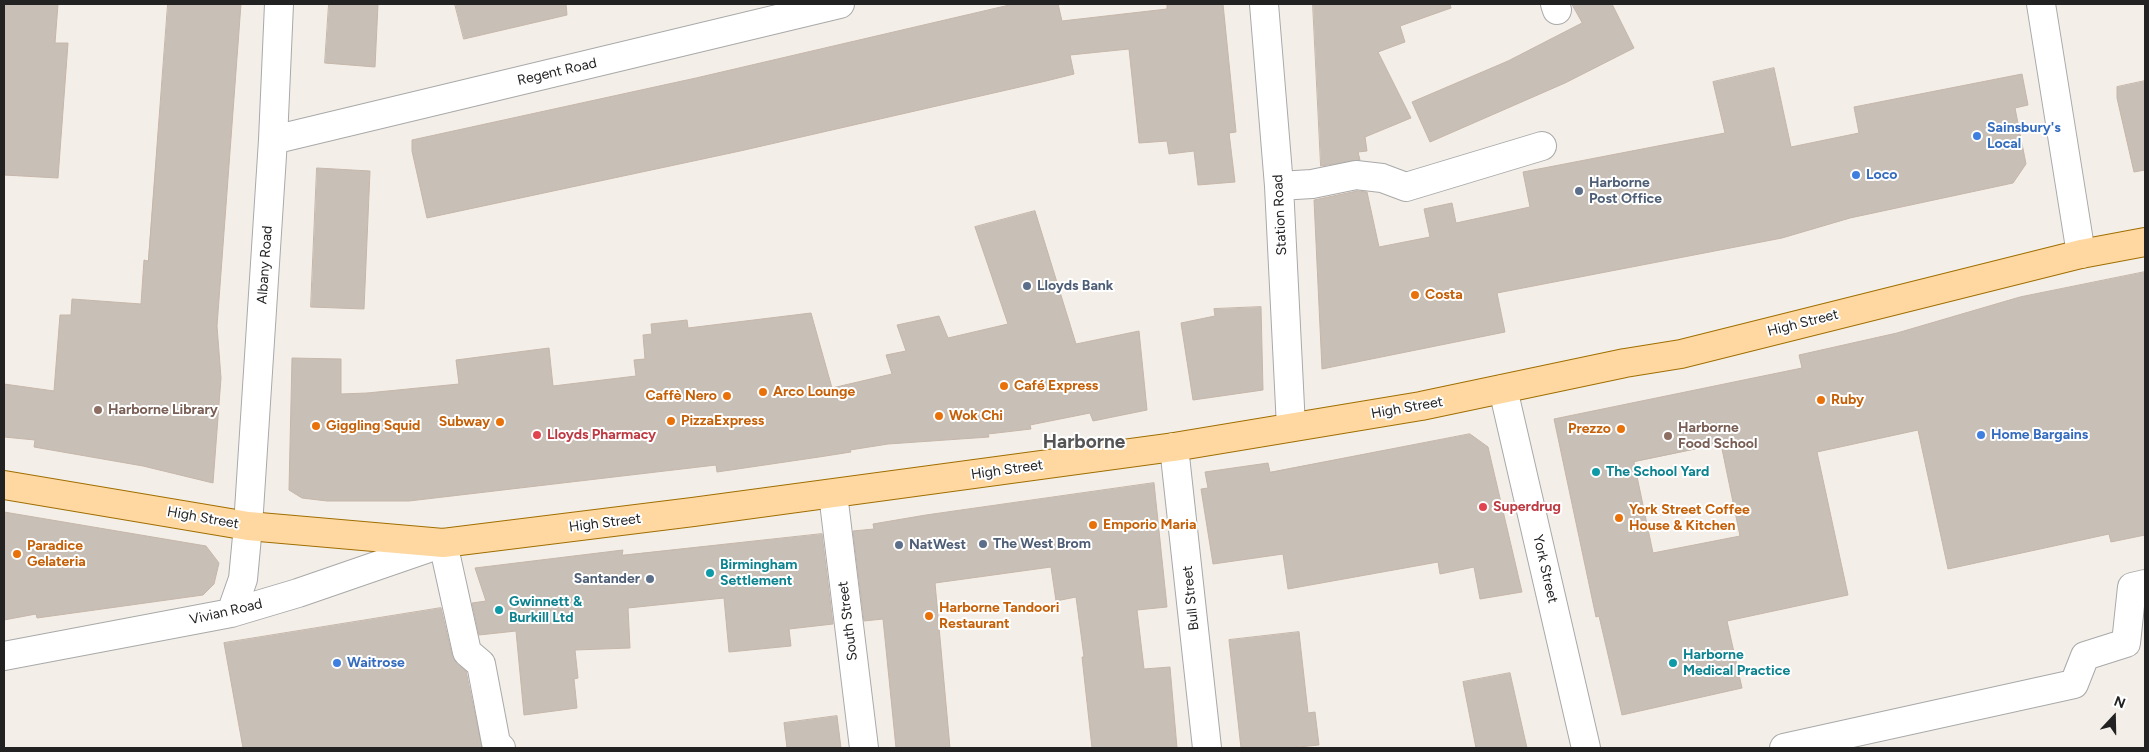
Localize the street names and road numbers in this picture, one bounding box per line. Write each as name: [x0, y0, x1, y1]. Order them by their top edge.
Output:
street label: Regent Road: [516, 55, 598, 89]
street label: Station Road: [1269, 174, 1291, 256]
street label: Albany Road: [254, 225, 276, 305]
street label: High Street: [1766, 306, 1840, 340]
street label: High Street: [1370, 393, 1444, 423]
street label: High Street: [970, 457, 1044, 483]
street label: High Street: [166, 503, 240, 533]
street label: High Street: [568, 510, 642, 536]
street label: York Street: [1529, 533, 1561, 605]
street label: Bull Street: [1179, 565, 1203, 631]
street label: South Street: [835, 580, 861, 662]
street label: Vivian Road: [188, 595, 264, 629]

